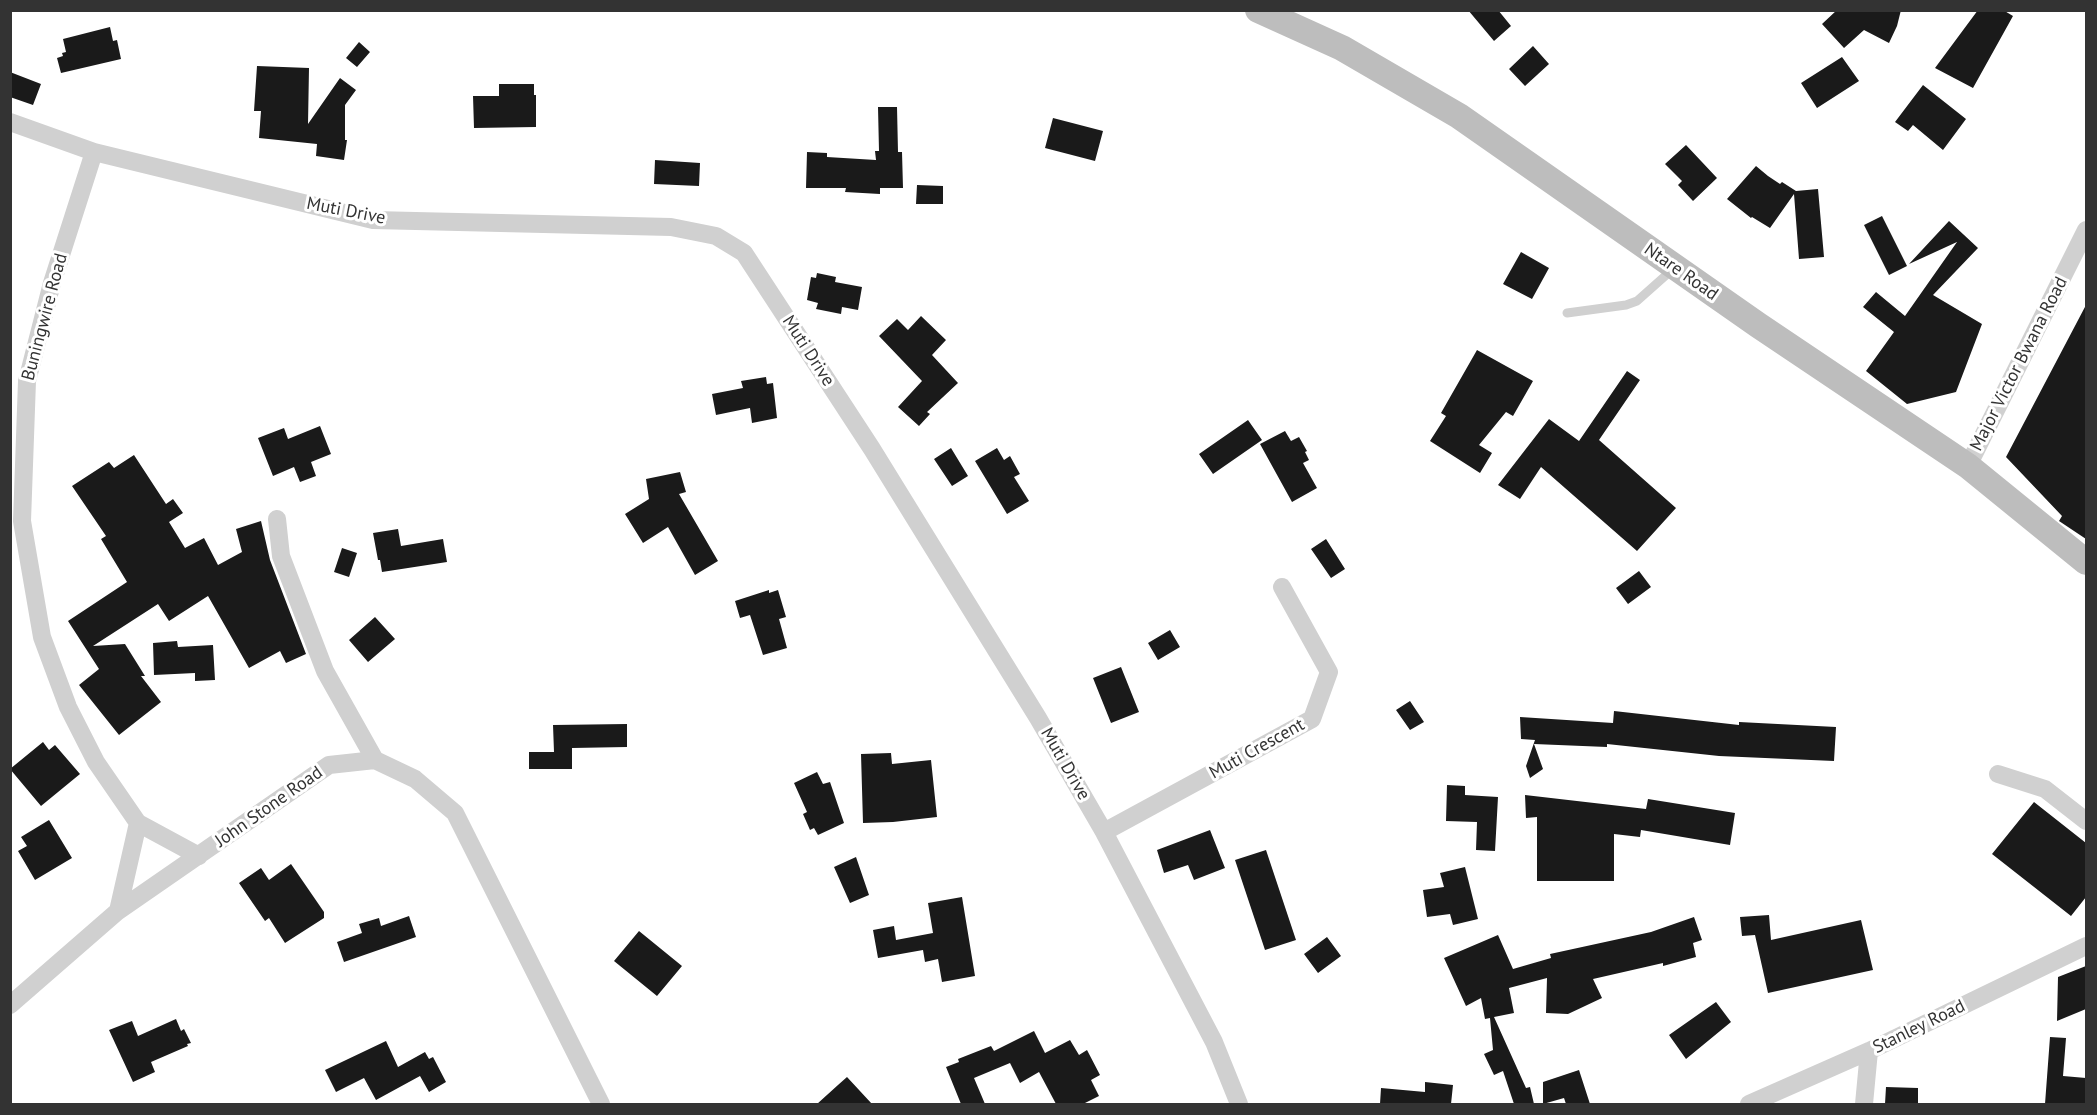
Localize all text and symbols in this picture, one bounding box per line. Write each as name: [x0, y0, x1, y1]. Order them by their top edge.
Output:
street label: Muti Drive: [305, 193, 387, 229]
street label: Ntare Road: [1640, 239, 1722, 305]
street label: Buningwire Road: [18, 251, 72, 383]
street label: Major Victor Bwana Road: [1966, 273, 2072, 455]
street label: Muti Drive: [777, 312, 839, 390]
street label: Muti Crescent: [1206, 714, 1308, 784]
street label: Muti Drive: [1036, 724, 1094, 804]
street label: John Stone Road: [211, 762, 327, 852]
street label: Stanley Road: [1869, 995, 1969, 1059]

